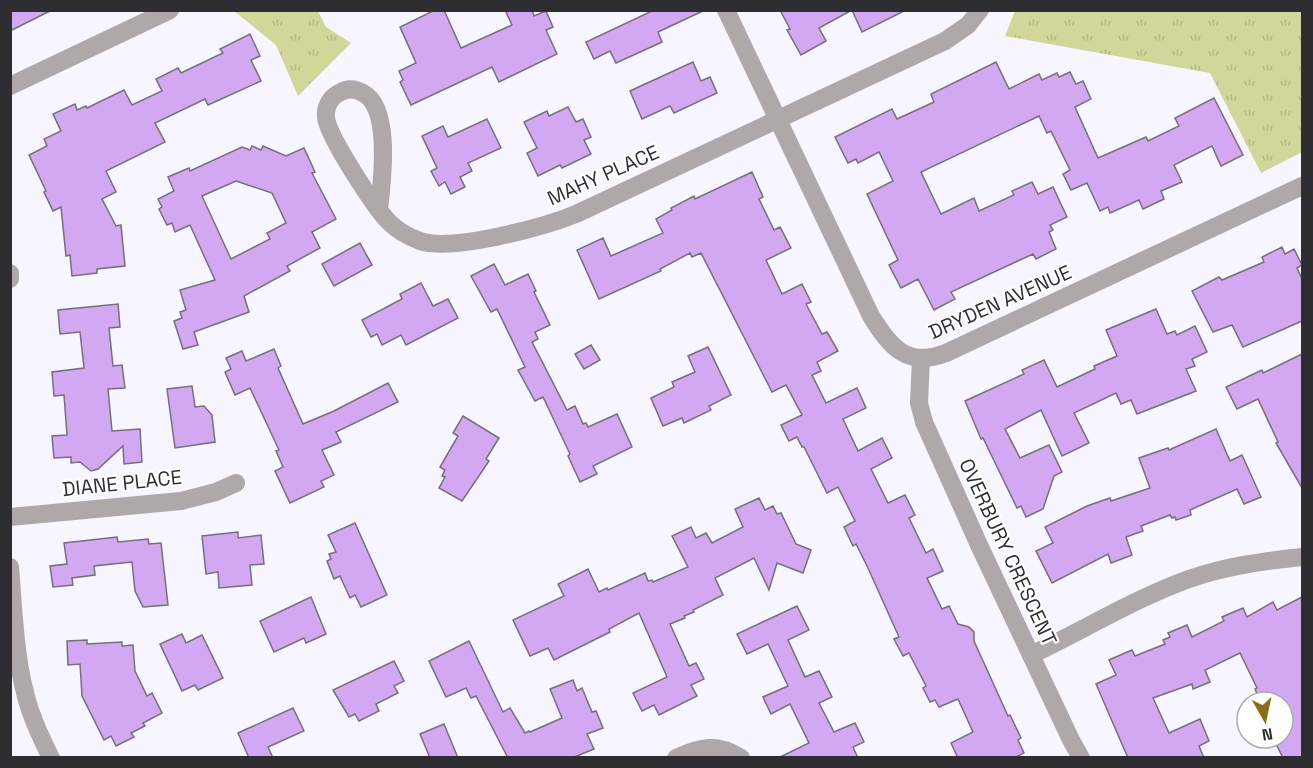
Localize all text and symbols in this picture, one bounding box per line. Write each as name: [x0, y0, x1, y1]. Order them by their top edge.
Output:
street label: MAHY PLACE: [543, 139, 663, 211]
street label: DRYDEN AVENUE: [925, 259, 1075, 345]
street label: OVERBURY CRESCENT: [953, 454, 1063, 650]
street label: DIANE PLACE: [61, 464, 183, 502]
north arrow: [1235, 690, 1295, 750]
text: N: [1260, 723, 1274, 746]

